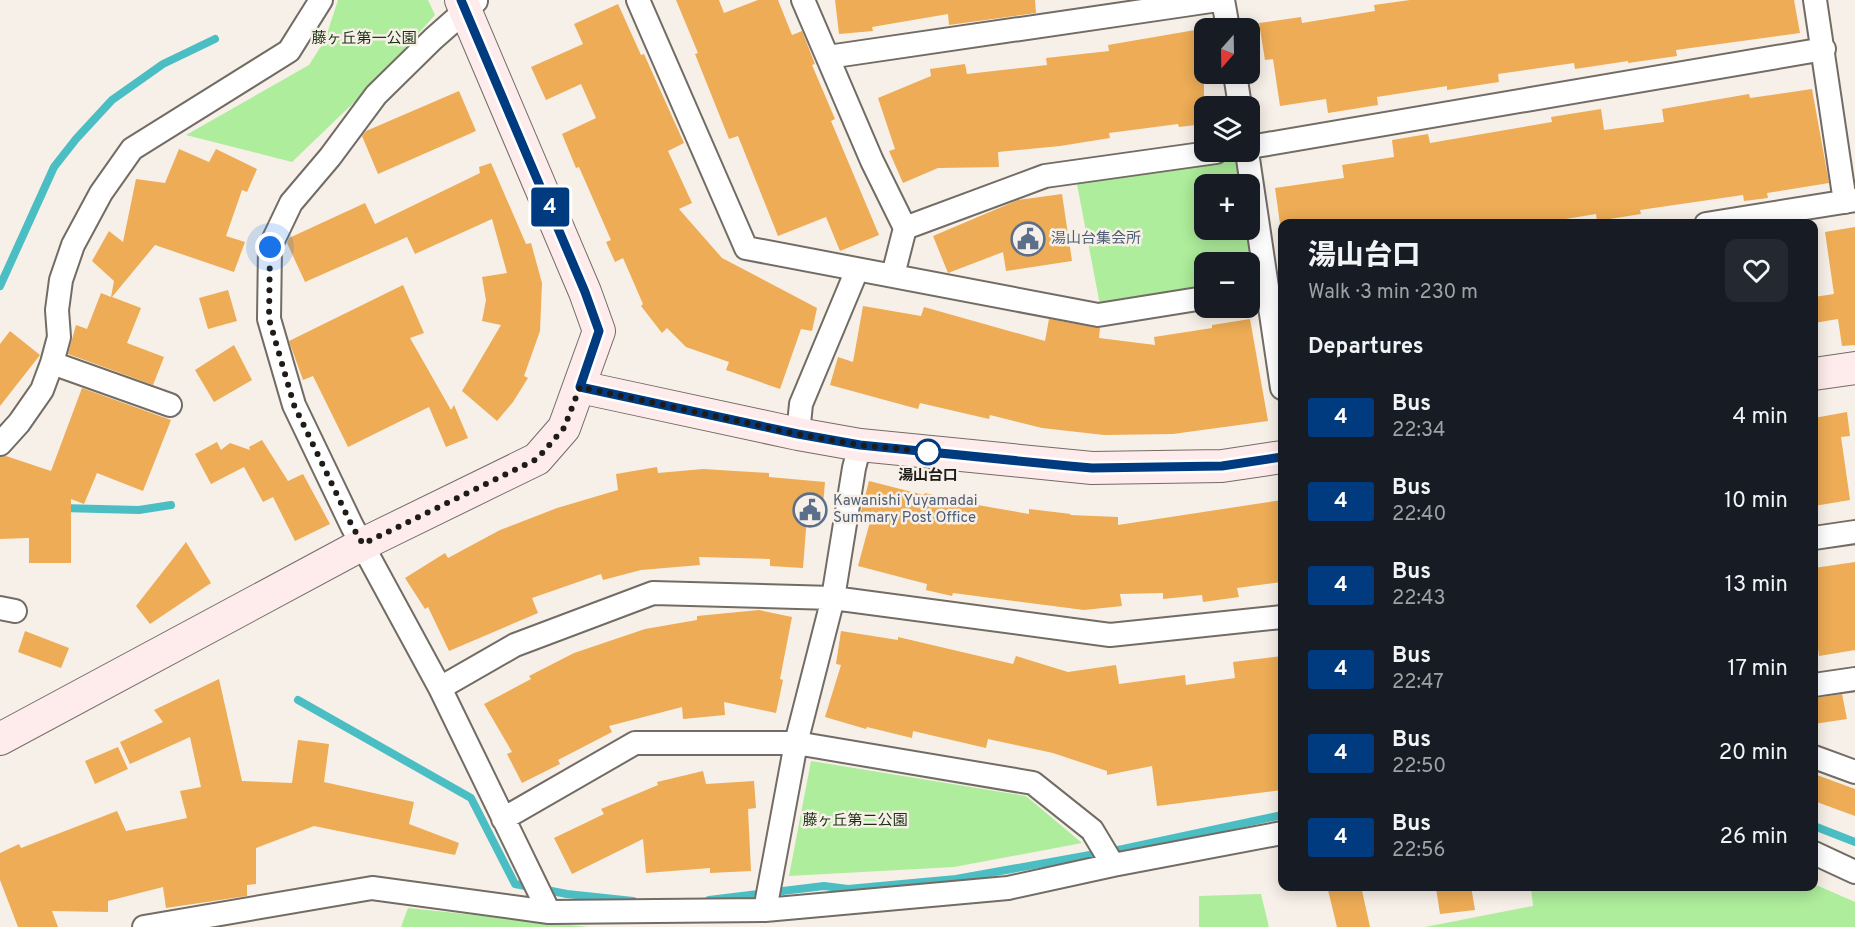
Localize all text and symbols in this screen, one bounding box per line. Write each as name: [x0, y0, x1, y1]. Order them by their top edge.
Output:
north arrow: [1194, 18, 1260, 84]
map controls: [1194, 18, 1260, 318]
park label: 藤ヶ丘第一公園: [311, 30, 417, 49]
button: layers: [1194, 96, 1260, 162]
button: +: [1194, 174, 1260, 240]
line badge: 4: [530, 188, 570, 226]
text: 4: [543, 194, 557, 221]
public building icon: 湯山台集会所: [1010, 221, 1046, 257]
place label: 湯山台集会所: [1051, 230, 1141, 249]
your location: [255, 232, 285, 262]
text: 湯山台口: [1308, 239, 1420, 275]
button: heart: [1725, 239, 1788, 302]
button: −: [1194, 252, 1260, 318]
text: Walk · 3 min · 230 m: [1308, 280, 1478, 306]
text: Departures: [1308, 334, 1424, 361]
text: Bus: [1392, 391, 1431, 418]
text: 4: [1334, 404, 1348, 431]
text: 4 min: [1733, 404, 1788, 431]
text: 22:34: [1392, 418, 1445, 444]
marker: 湯山台口: [915, 439, 941, 465]
place label: 湯山台口: [898, 467, 958, 486]
text: Bus: [1392, 475, 1431, 502]
text: 4: [1334, 488, 1348, 515]
text: 10 min: [1724, 488, 1788, 515]
public building icon: Kawanishi Yuyamadai Summary Post Office: [792, 492, 828, 528]
place label: Kawanishi Yuyamadai Summary Post Office: [833, 492, 978, 528]
text: 22:40: [1392, 502, 1446, 528]
text: Bus: [1392, 559, 1431, 586]
text: 4: [1334, 572, 1348, 599]
text: 13 min: [1725, 572, 1788, 599]
text: 22:43: [1392, 586, 1445, 612]
text: Bus: [1392, 643, 1431, 670]
text: 4: [1334, 656, 1348, 683]
text: 17 min: [1728, 656, 1788, 683]
text: 22:47: [1392, 670, 1444, 696]
text: Bus: [1392, 727, 1431, 754]
text: 4: [1334, 740, 1348, 767]
text: 20 min: [1719, 740, 1788, 767]
text: 22:50: [1392, 754, 1446, 780]
text: Bus: [1392, 811, 1431, 838]
park label: 藤ヶ丘第二公園: [802, 812, 908, 831]
text: 4: [1334, 824, 1348, 851]
text: 26 min: [1720, 824, 1788, 851]
text: 22:56: [1392, 838, 1445, 864]

